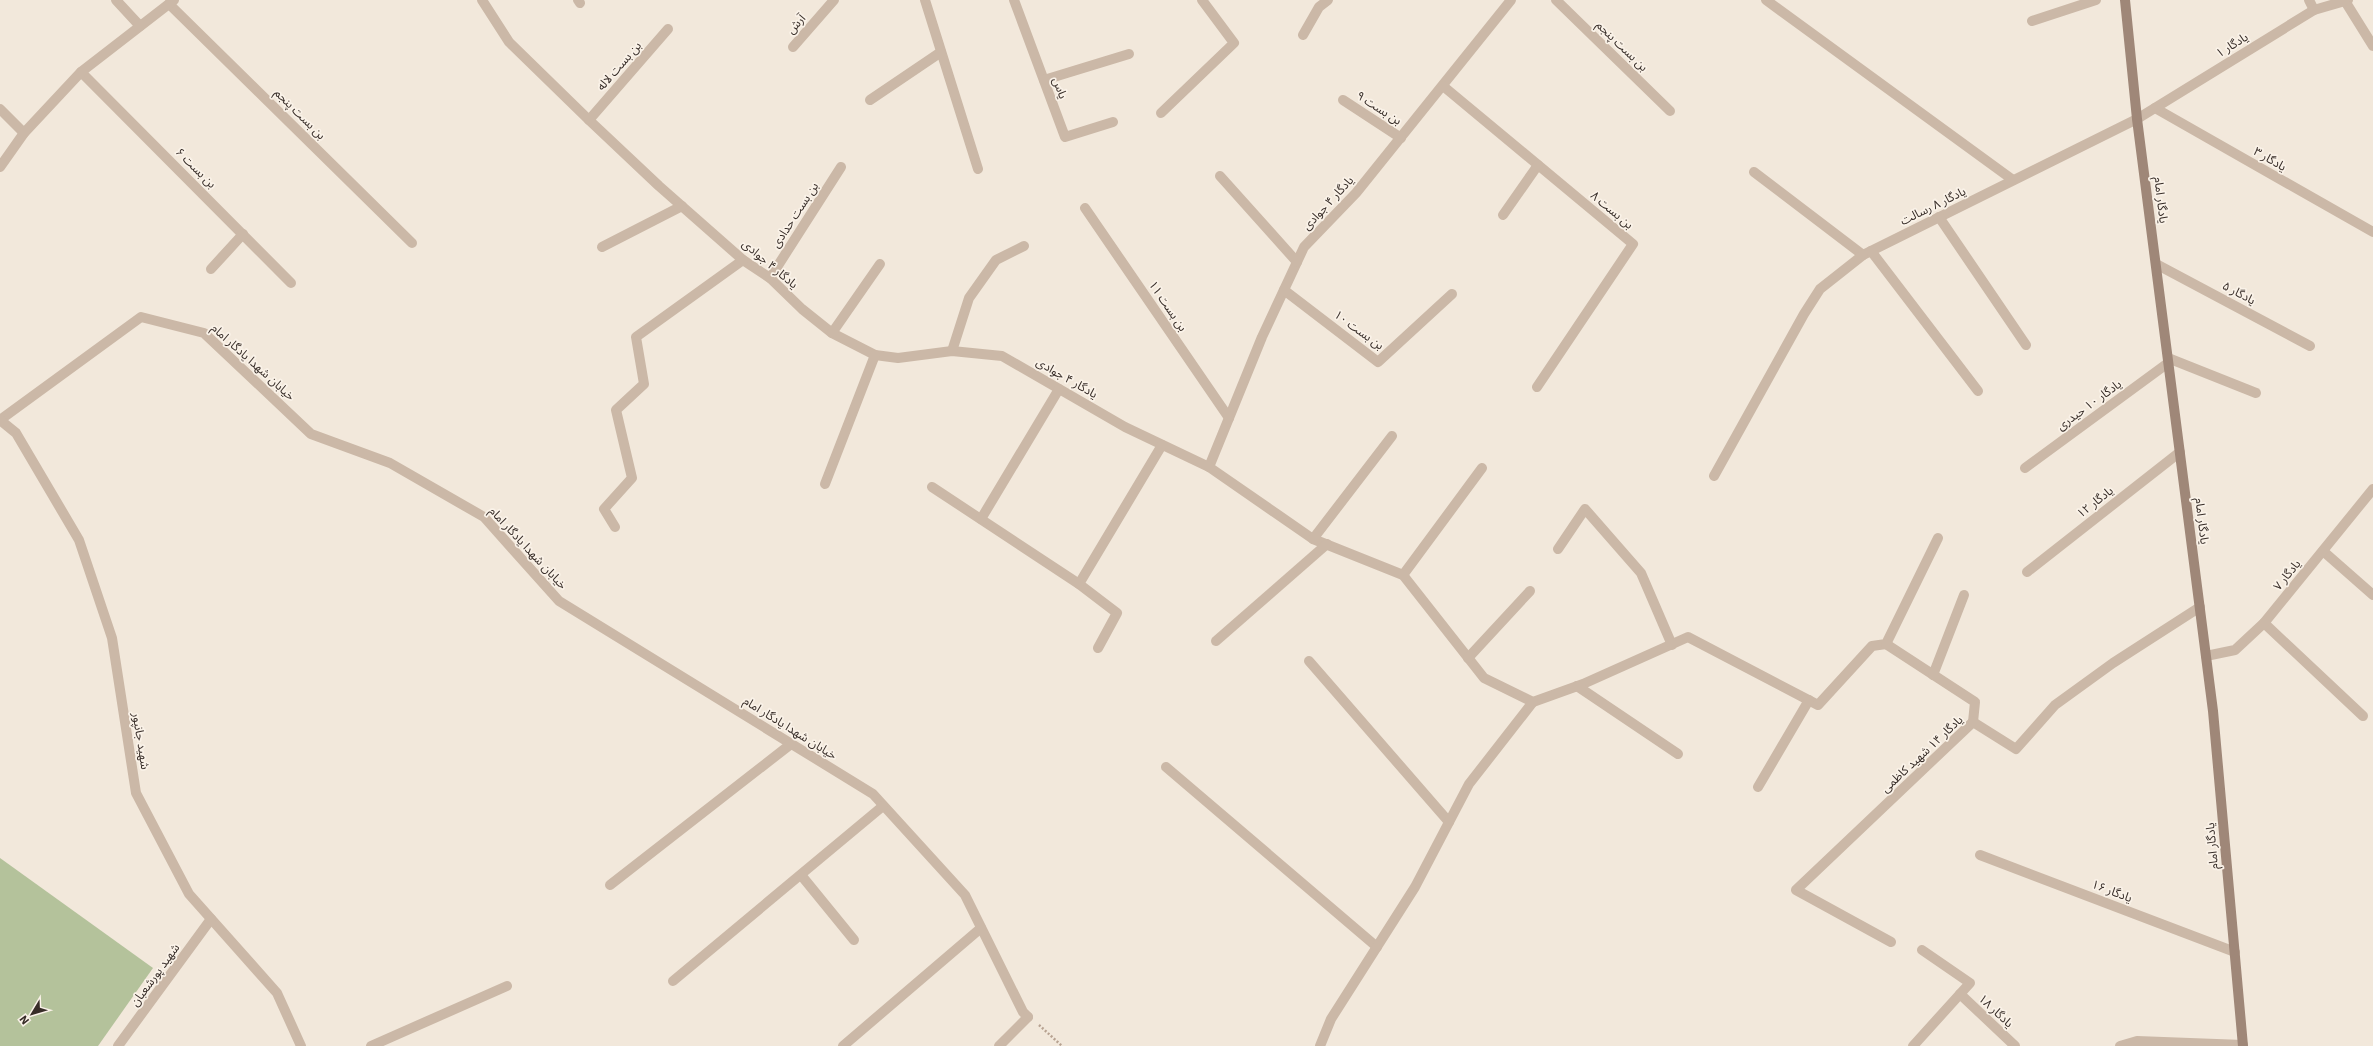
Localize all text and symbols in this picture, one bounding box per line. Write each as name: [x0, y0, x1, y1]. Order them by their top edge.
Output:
street label: آرش: [783, 10, 809, 37]
street label: بن بست پنجم: [1592, 17, 1651, 76]
street label: یادگار ۱: [2213, 29, 2251, 60]
street label: بن بست لاله: [593, 38, 644, 93]
street label: یاس: [1050, 75, 1071, 101]
street label: بن بست پنجم: [270, 85, 329, 144]
street label: بن بست ۹: [1354, 87, 1405, 128]
street label: یادگار ۳: [2251, 143, 2289, 174]
street label: بن بست ۶: [173, 144, 220, 191]
street label: یادگار ۴ جوادی: [1299, 172, 1357, 233]
street label: یادگار امام: [2149, 176, 2172, 224]
street label: بن بست حدادی: [768, 179, 821, 250]
street label: یادگار ۸ رسالت: [1897, 183, 1968, 228]
street label: بن بست ۸: [1588, 187, 1637, 232]
street label: یادگار ۴ جوادی: [739, 236, 801, 292]
street label: بن بست ۱۱: [1146, 278, 1191, 334]
street label: یادگار ۵: [2220, 278, 2258, 308]
street label: بن بست ۱۰: [1331, 307, 1387, 353]
street label: خیابان شهدا یادگار امام: [207, 320, 298, 405]
street label: یادگار ۴ جوادی: [1034, 354, 1101, 401]
street label: یادگار ۱۰ حیدری: [2053, 376, 2124, 433]
street label: یادگار ۱۲: [2073, 483, 2116, 521]
street label: یادگار امام: [2190, 497, 2213, 545]
street label: خیابان شهدا یادگار امام: [485, 503, 570, 593]
street label: یادگار ۷: [2270, 556, 2304, 593]
street label: خیابان شهدا یادگار امام: [740, 693, 840, 764]
street label: شهید جانپور: [128, 710, 153, 771]
street label: یادگار ۱۴ شهید کاظمی: [1878, 712, 1966, 796]
street label: یادگار امام: [2202, 822, 2223, 870]
street label: یادگار ۱۶: [2090, 876, 2135, 905]
street label: شهید پورشعبان: [127, 940, 183, 1010]
street label: یادگار ۱۸: [1976, 991, 2017, 1031]
north arrow: [12, 994, 52, 1034]
text: N: [16, 1013, 32, 1028]

